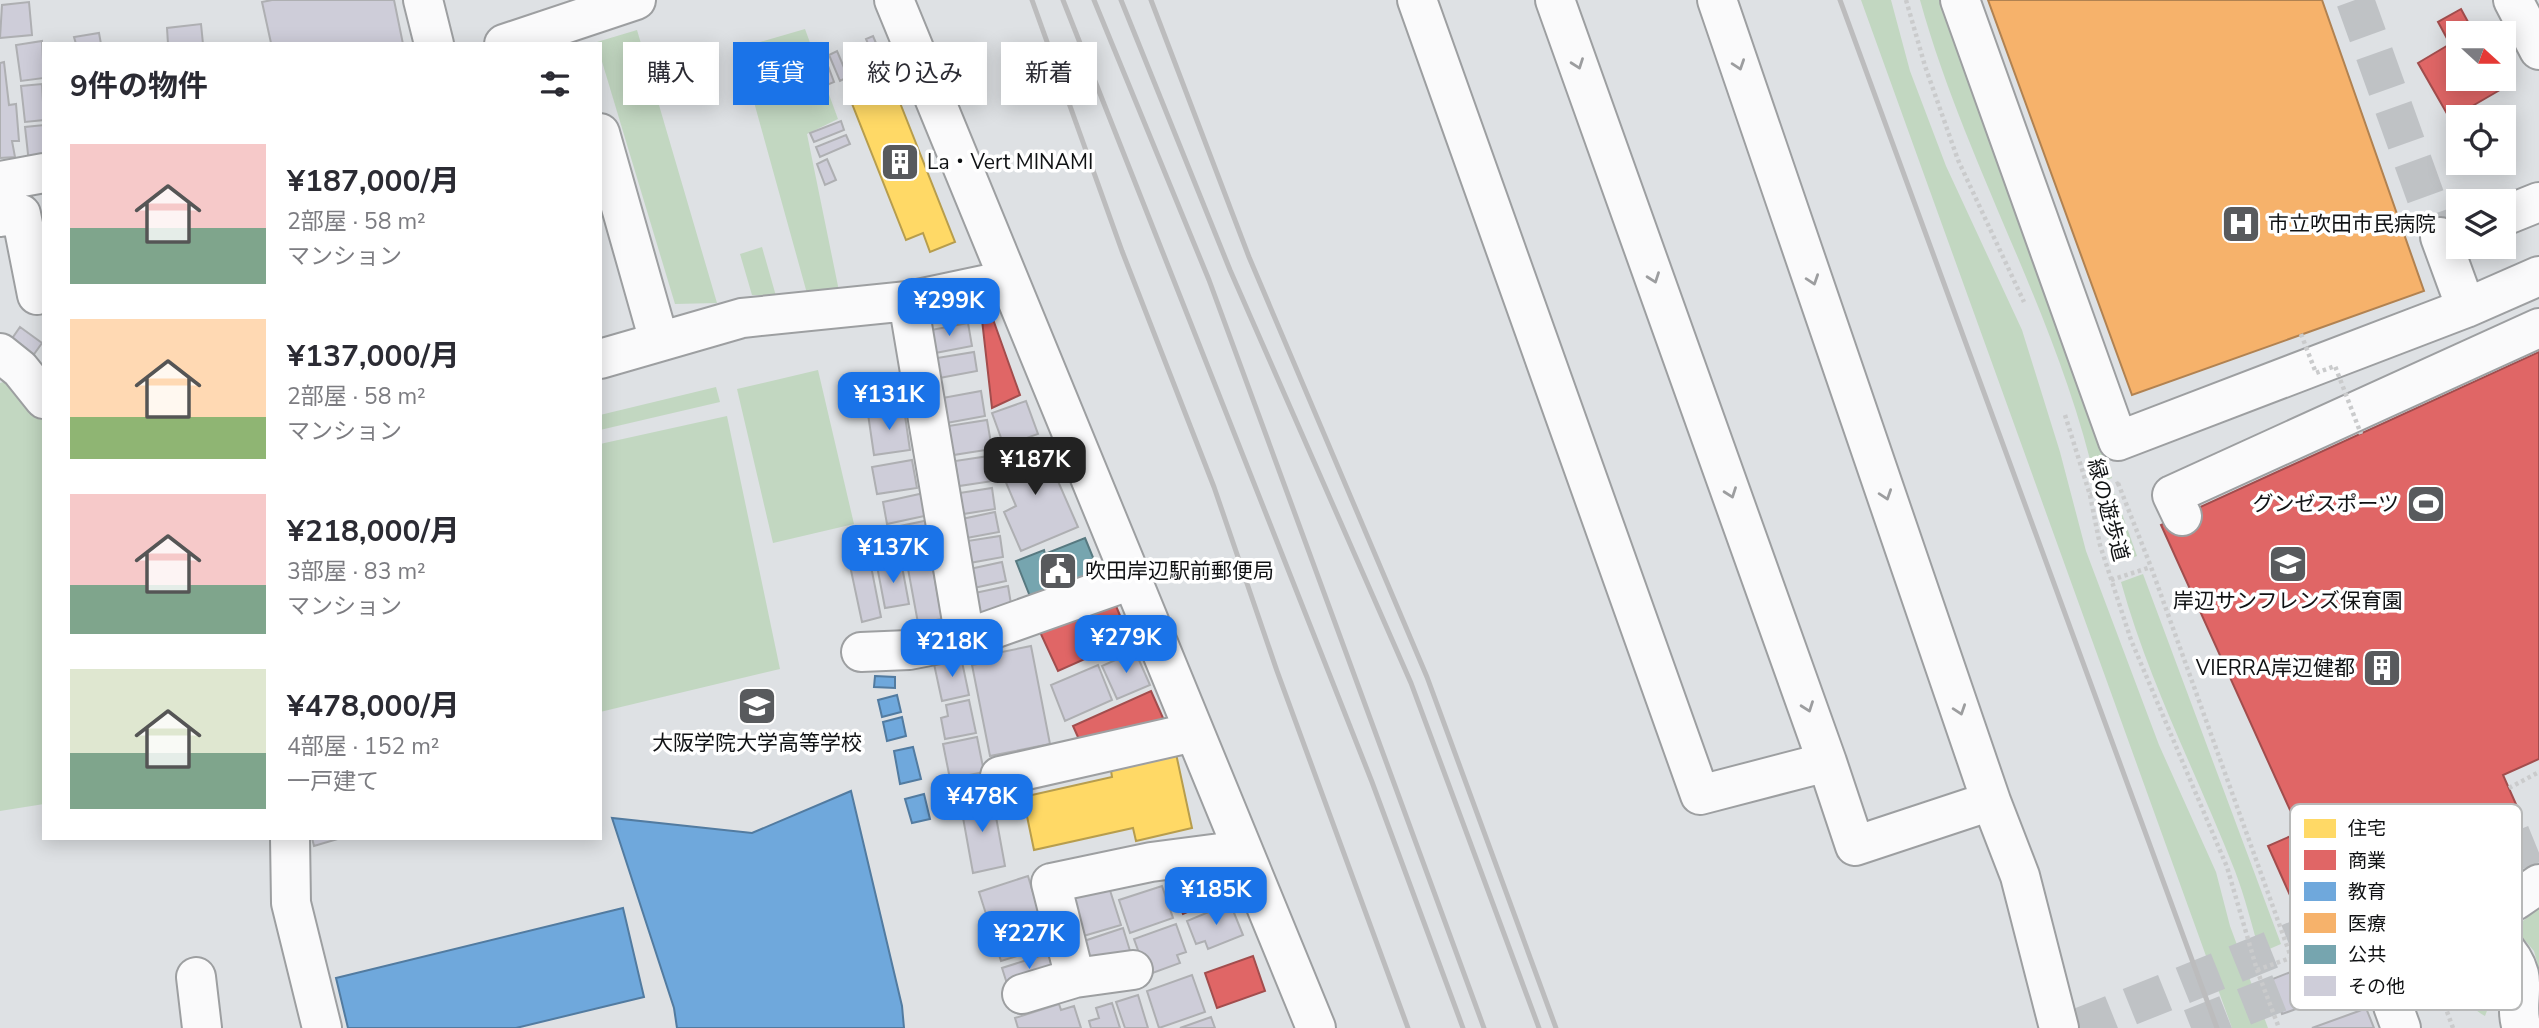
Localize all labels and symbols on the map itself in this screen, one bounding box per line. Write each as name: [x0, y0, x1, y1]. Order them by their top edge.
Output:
north arrow: [2446, 21, 2516, 91]
one-way arrow: [1570, 58, 1584, 70]
one-way arrow: [1731, 58, 1745, 70]
building icon: La・Vert MINAMI: [879, 141, 921, 183]
place label: La・Vert MINAMI: [927, 148, 1093, 176]
hospital icon: 市立吹田市民病院: [2220, 203, 2262, 245]
place label: 市立吹田市民病院: [2268, 210, 2436, 238]
one-way arrow: [1646, 272, 1660, 284]
one-way arrow: [1805, 273, 1819, 285]
pin: ¥299K: [900, 278, 998, 338]
pin: ¥131K: [840, 372, 938, 432]
pin: ¥187K: [986, 438, 1084, 497]
street label: 緑の遊歩道: [2081, 456, 2135, 564]
sports icon: グンゼスポーツ: [2405, 483, 2447, 525]
one-way arrow: [1723, 486, 1737, 498]
one-way arrow: [1878, 489, 1893, 501]
place label: グンゼスポーツ: [2252, 490, 2399, 518]
pin: ¥137K: [844, 526, 942, 585]
school or university icon: 岸辺サンフレンズ保育園: [2267, 543, 2309, 585]
public building icon: 吹田岸辺駅前郵便局: [1037, 550, 1079, 592]
place label: 吹田岸辺駅前郵便局: [1085, 557, 1274, 585]
place label: 岸辺サンフレンズ保育園: [2173, 587, 2403, 615]
pin: ¥279K: [1077, 616, 1175, 675]
pin: ¥218K: [903, 620, 1001, 679]
building icon: VIERRA岸辺健都: [2361, 647, 2403, 689]
place label: VIERRA岸辺健都: [2195, 654, 2355, 682]
school or university icon: 大阪学院大学高等学校: [736, 685, 778, 727]
one-way arrow: [1799, 700, 1813, 712]
one-way arrow: [1952, 704, 1966, 716]
place label: 大阪学院大学高等学校: [652, 729, 862, 757]
pin: ¥478K: [933, 774, 1031, 834]
legend: [2290, 804, 2522, 1010]
text: 住宅: [2348, 816, 2386, 842]
text: 商業: [2348, 848, 2386, 874]
pin: ¥185K: [1167, 867, 1265, 927]
text: 教育: [2348, 879, 2386, 905]
text: 医療: [2348, 911, 2386, 937]
pin: ¥227K: [980, 912, 1078, 971]
text: 公共: [2348, 942, 2386, 968]
text: その他: [2348, 974, 2405, 1000]

